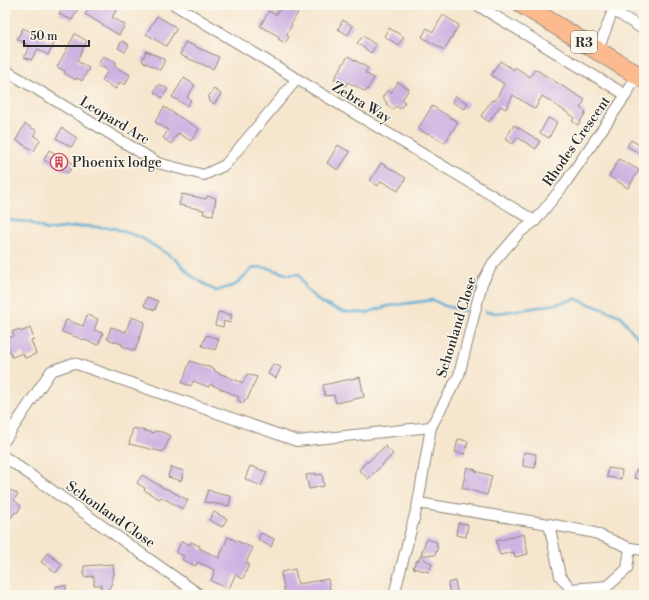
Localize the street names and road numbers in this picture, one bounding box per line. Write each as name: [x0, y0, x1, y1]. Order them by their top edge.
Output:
road number: R3: [571, 31, 597, 53]
street label: Zebra Way: [329, 78, 394, 128]
street label: Leopard Arc: [76, 93, 153, 149]
street label: Rhodes Crescent: [539, 93, 615, 190]
street label: Schonland Close: [433, 275, 481, 380]
street label: Schonland Close: [62, 477, 159, 552]

